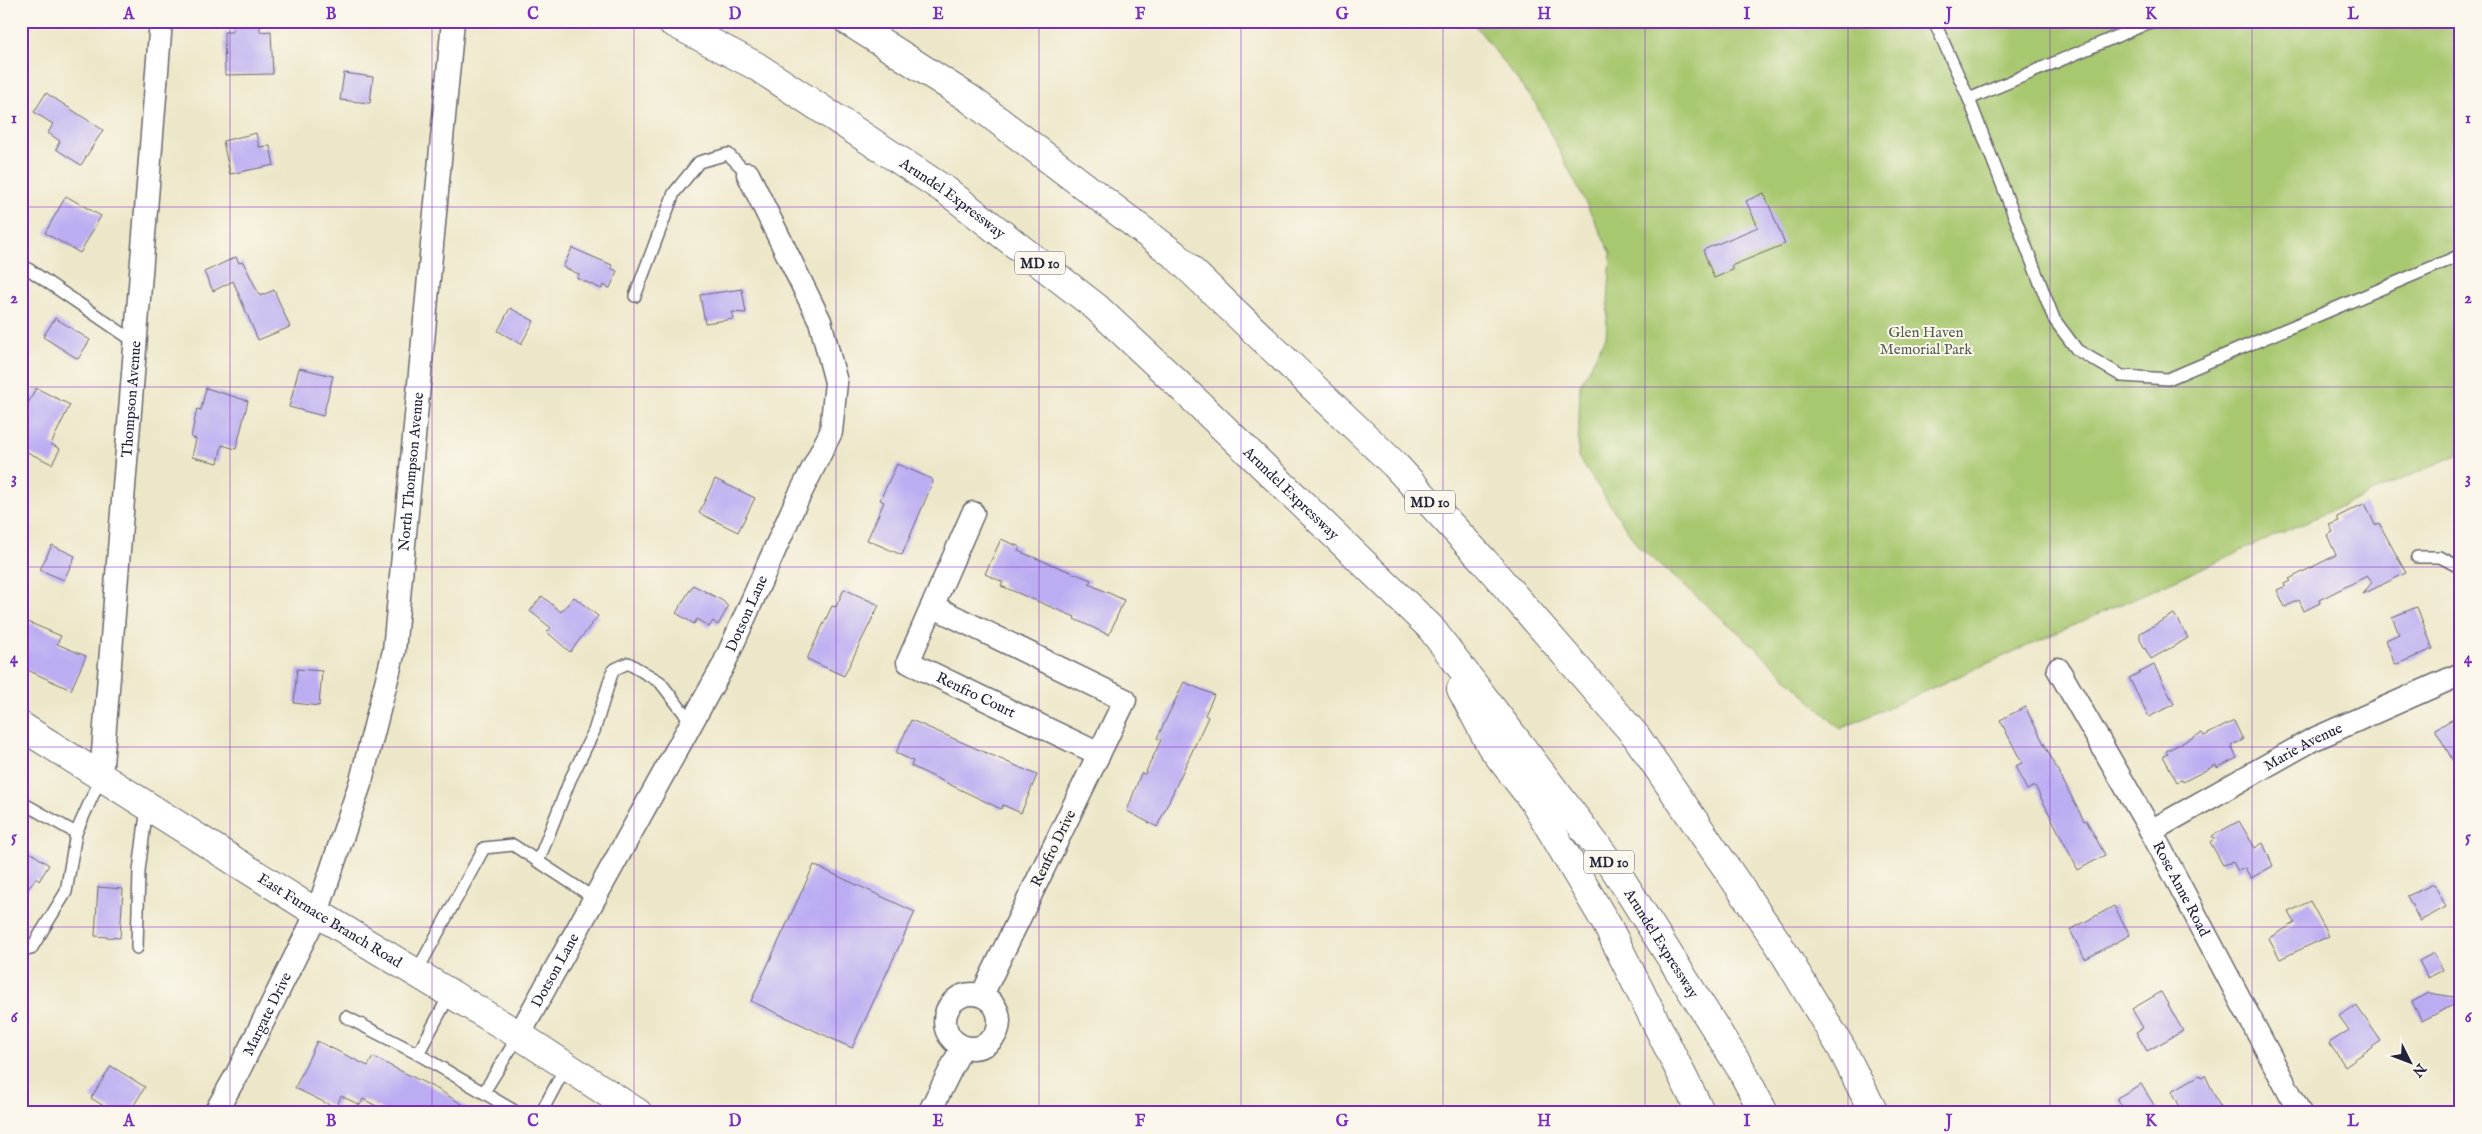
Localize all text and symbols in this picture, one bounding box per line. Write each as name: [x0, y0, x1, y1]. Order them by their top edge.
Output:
text: A: [123, 5, 136, 25]
text: B: [326, 5, 337, 25]
text: C: [527, 5, 539, 25]
text: D: [729, 5, 742, 25]
text: E: [932, 5, 944, 25]
text: F: [1135, 5, 1146, 25]
text: G: [1336, 5, 1349, 25]
text: H: [1537, 5, 1551, 25]
text: I: [1744, 5, 1751, 25]
text: J: [1944, 5, 1953, 25]
text: K: [2145, 5, 2158, 25]
text: L: [2347, 5, 2359, 25]
text: 1: [11, 109, 17, 129]
text: 1: [2465, 109, 2471, 129]
street label: Arundel Expressway: [895, 153, 1010, 243]
road number: MD 10: [1015, 252, 1065, 274]
text: 2: [10, 289, 18, 309]
text: 2: [2464, 289, 2472, 309]
park label: Glen Haven Memorial Park: [1880, 323, 1973, 359]
street label: Thompson Avenue: [117, 340, 146, 458]
street label: North Thompson Avenue: [394, 391, 428, 552]
street label: Arundel Expressway: [1238, 442, 1343, 545]
text: 3: [11, 469, 17, 489]
text: 3: [2465, 469, 2471, 489]
road number: MD 10: [1405, 491, 1455, 514]
street label: Dotson Lane: [721, 572, 772, 655]
text: 4: [10, 649, 19, 669]
text: 4: [2464, 649, 2473, 669]
street label: Renfro Court: [933, 668, 1019, 722]
street label: Marie Avenue: [2261, 719, 2346, 775]
street label: Renfro Drive: [1027, 806, 1080, 890]
text: 5: [11, 828, 17, 848]
text: 5: [2465, 828, 2471, 848]
street label: Rose Anne Road: [2148, 838, 2214, 941]
road number: MD 10: [1584, 850, 1634, 874]
street label: East Furnace Branch Road: [254, 869, 406, 973]
street label: Arundel Expressway: [1619, 884, 1703, 1002]
street label: Dotson Lane: [527, 930, 583, 1011]
street label: Margate Drive: [239, 969, 296, 1059]
text: 6: [11, 1008, 19, 1028]
text: 6: [2465, 1008, 2473, 1028]
north arrow: [2384, 1036, 2434, 1086]
text: N: [2408, 1059, 2430, 1081]
text: A: [123, 1112, 136, 1132]
text: B: [326, 1112, 337, 1132]
text: C: [527, 1112, 539, 1132]
text: D: [729, 1112, 742, 1132]
text: E: [932, 1112, 944, 1132]
text: F: [1135, 1112, 1146, 1132]
text: G: [1336, 1112, 1349, 1132]
text: H: [1537, 1112, 1551, 1132]
text: I: [1744, 1112, 1751, 1132]
text: J: [1944, 1112, 1953, 1132]
text: K: [2145, 1112, 2158, 1132]
text: L: [2347, 1112, 2359, 1132]

